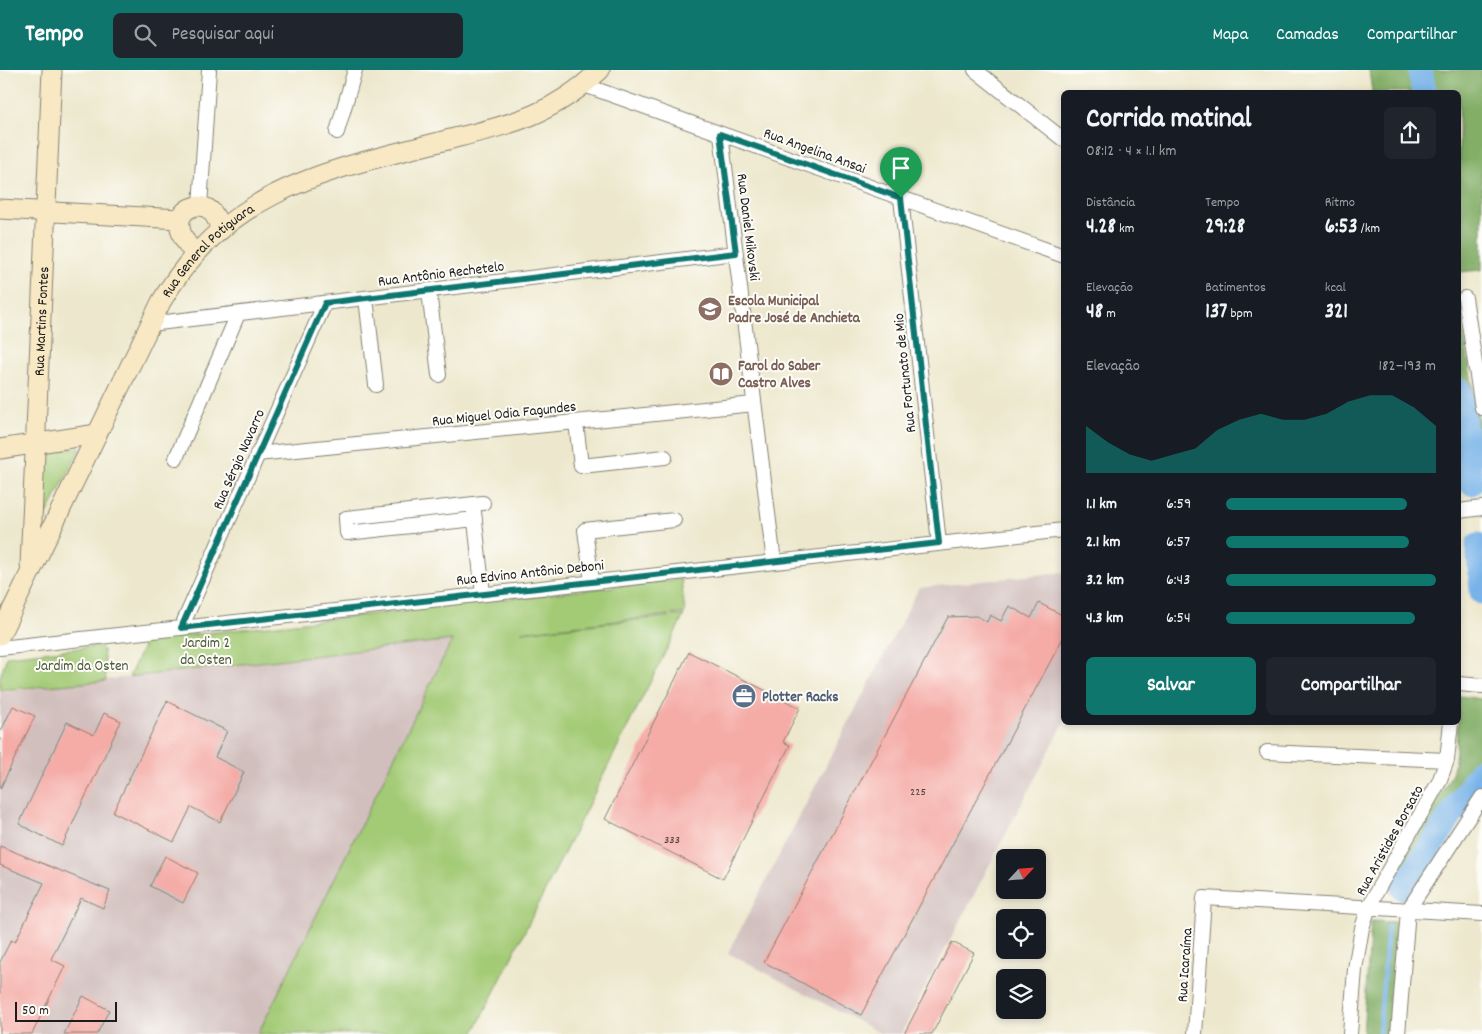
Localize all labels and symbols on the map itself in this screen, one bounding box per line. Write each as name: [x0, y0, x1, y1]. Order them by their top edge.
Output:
street label: Rua Angelina Ansai: [760, 123, 869, 181]
pin: [880, 147, 922, 198]
street label: Rua Daniel Mikovski: [730, 172, 765, 282]
street label: Rua General Potiguara: [157, 199, 260, 303]
street label: Rua Antônio Rechetelo: [377, 256, 506, 294]
street label: Rua Martins Fontes: [29, 266, 56, 377]
place label: Escola Municipal Padre José de Anchieta: [728, 291, 861, 330]
school or university icon: Escola Municipal Padre José de Anchieta: [697, 296, 723, 322]
street label: Rua Fortunato de Mio: [889, 312, 923, 434]
place label: Farol do Saber Castro Alves: [738, 356, 821, 395]
library icon: Farol do Saber Castro Alves: [708, 361, 734, 387]
street label: Rua Miguel Odia Fagundes: [431, 396, 577, 434]
street label: Rua Sérgio Navarro: [208, 406, 272, 514]
street label: Rua Edvino Antônio Deboni: [455, 555, 605, 593]
park label: Jardim 2 da Osten: [180, 633, 232, 672]
park label: Jardim da Osten: [35, 656, 129, 678]
office icon: Plotter Racks: [731, 683, 757, 709]
place label: Plotter Racks: [762, 687, 839, 709]
street label: Rua Aristides Borsato: [1351, 781, 1430, 900]
house number: 225: [910, 784, 926, 801]
house number: 333: [664, 832, 680, 849]
north arrow: [996, 849, 1046, 899]
street label: Rua Icaraíma: [1172, 926, 1200, 1003]
scale bar: [15, 999, 118, 1022]

